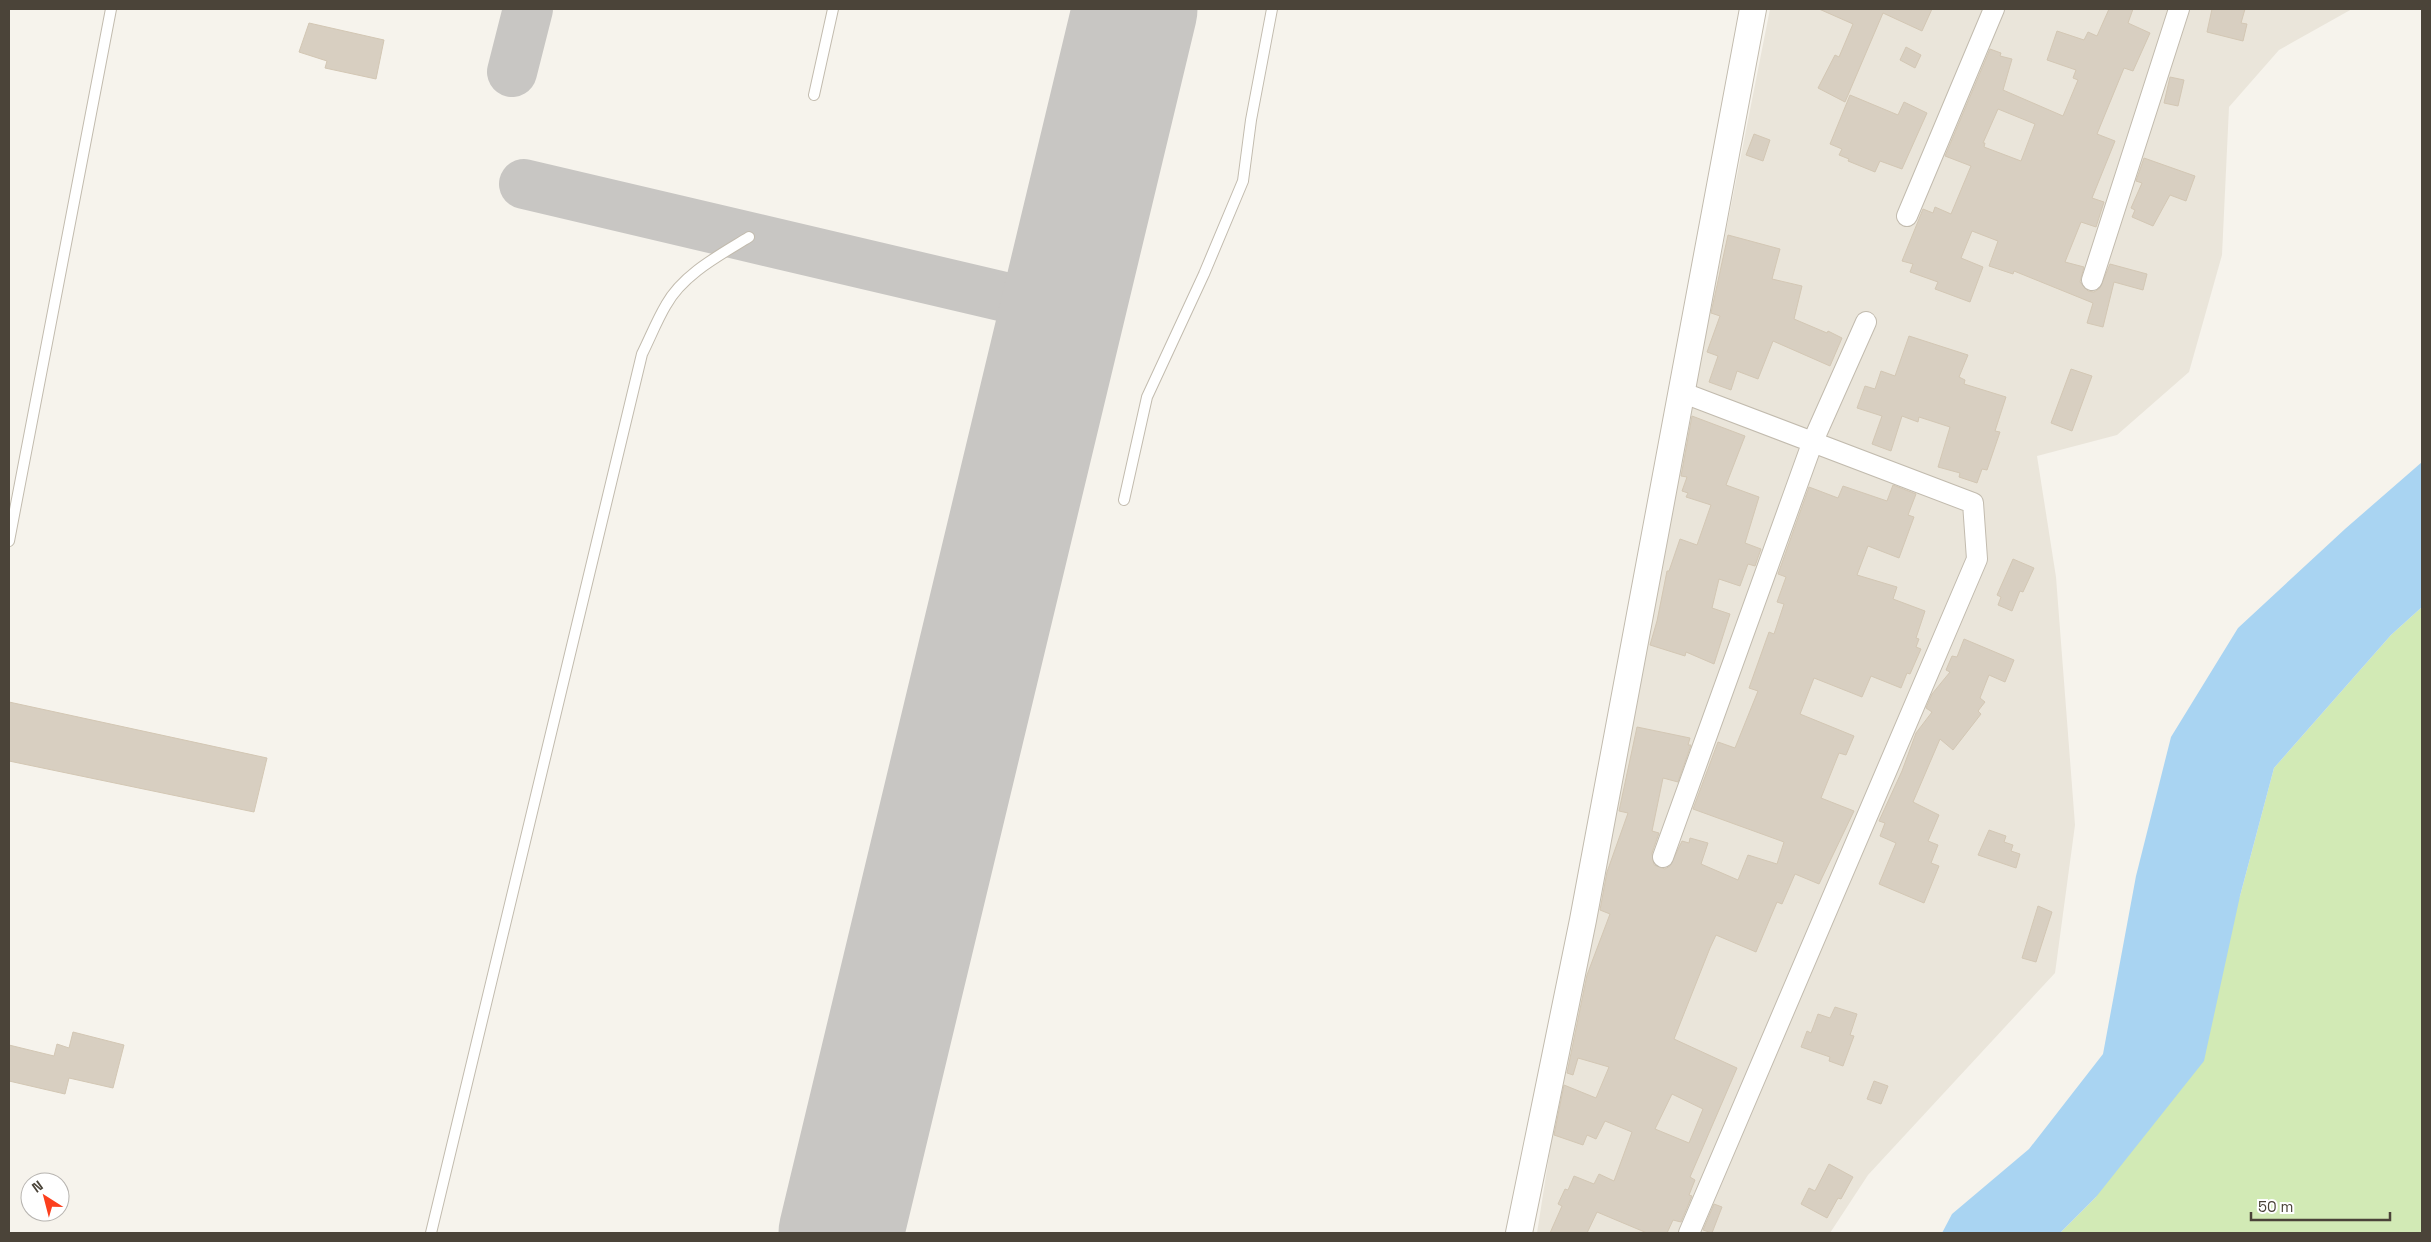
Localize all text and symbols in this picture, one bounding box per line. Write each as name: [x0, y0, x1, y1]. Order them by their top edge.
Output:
north arrow: [20, 1172, 70, 1222]
text: N: [28, 1176, 46, 1197]
scale bar: [2251, 1190, 2390, 1222]
text: 50 m: [2258, 1197, 2293, 1216]

